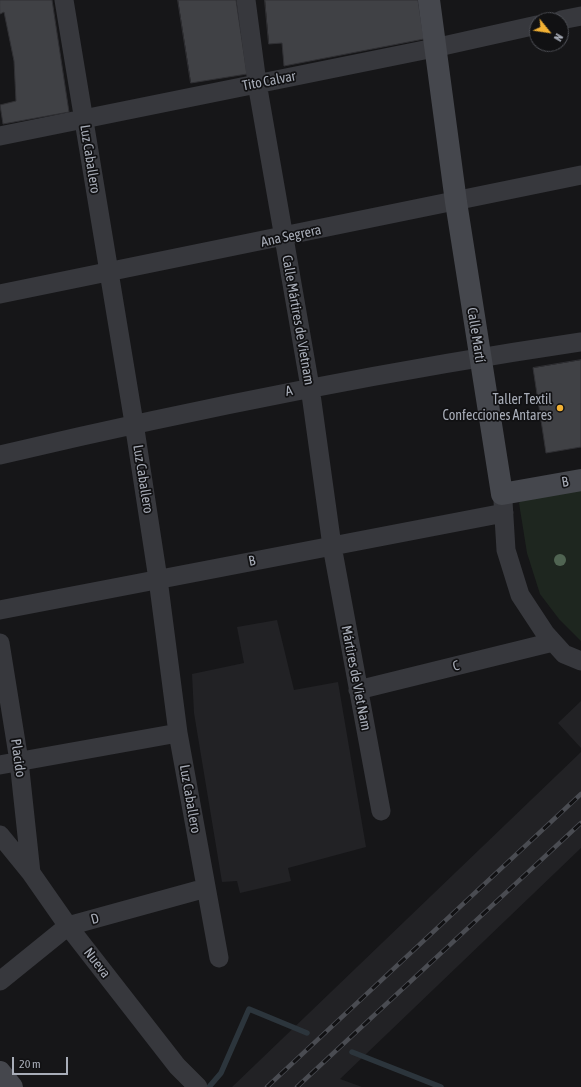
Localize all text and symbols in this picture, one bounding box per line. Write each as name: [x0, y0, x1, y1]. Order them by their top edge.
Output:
north arrow: [529, 12, 569, 52]
text: N: [552, 32, 565, 43]
street label: Tito Calvar: [241, 68, 297, 94]
street label: Luz Caballero: [76, 123, 104, 195]
street label: Ana Segrera: [259, 221, 323, 251]
street label: Calle Mártires de Vietnam: [278, 254, 318, 386]
street label: Calle Martí: [463, 306, 489, 364]
street label: A: [284, 382, 294, 400]
place label: Taller Textil Confecciones Antares: [442, 392, 552, 424]
marker: Taller Textil Confecciones Antares: [555, 403, 565, 413]
street label: Luz Caballero: [129, 443, 157, 515]
street label: B: [560, 473, 570, 491]
street label: B: [247, 552, 257, 570]
street label: Mártires de Viet Nam: [338, 624, 374, 732]
street label: C: [451, 657, 461, 675]
street label: Placido: [7, 738, 29, 778]
street label: Luz Caballero: [176, 763, 204, 835]
street label: D: [89, 910, 101, 928]
street label: Nueva: [80, 945, 114, 981]
scale bar: [14, 1049, 70, 1075]
text: 20 m: [19, 1057, 41, 1071]

